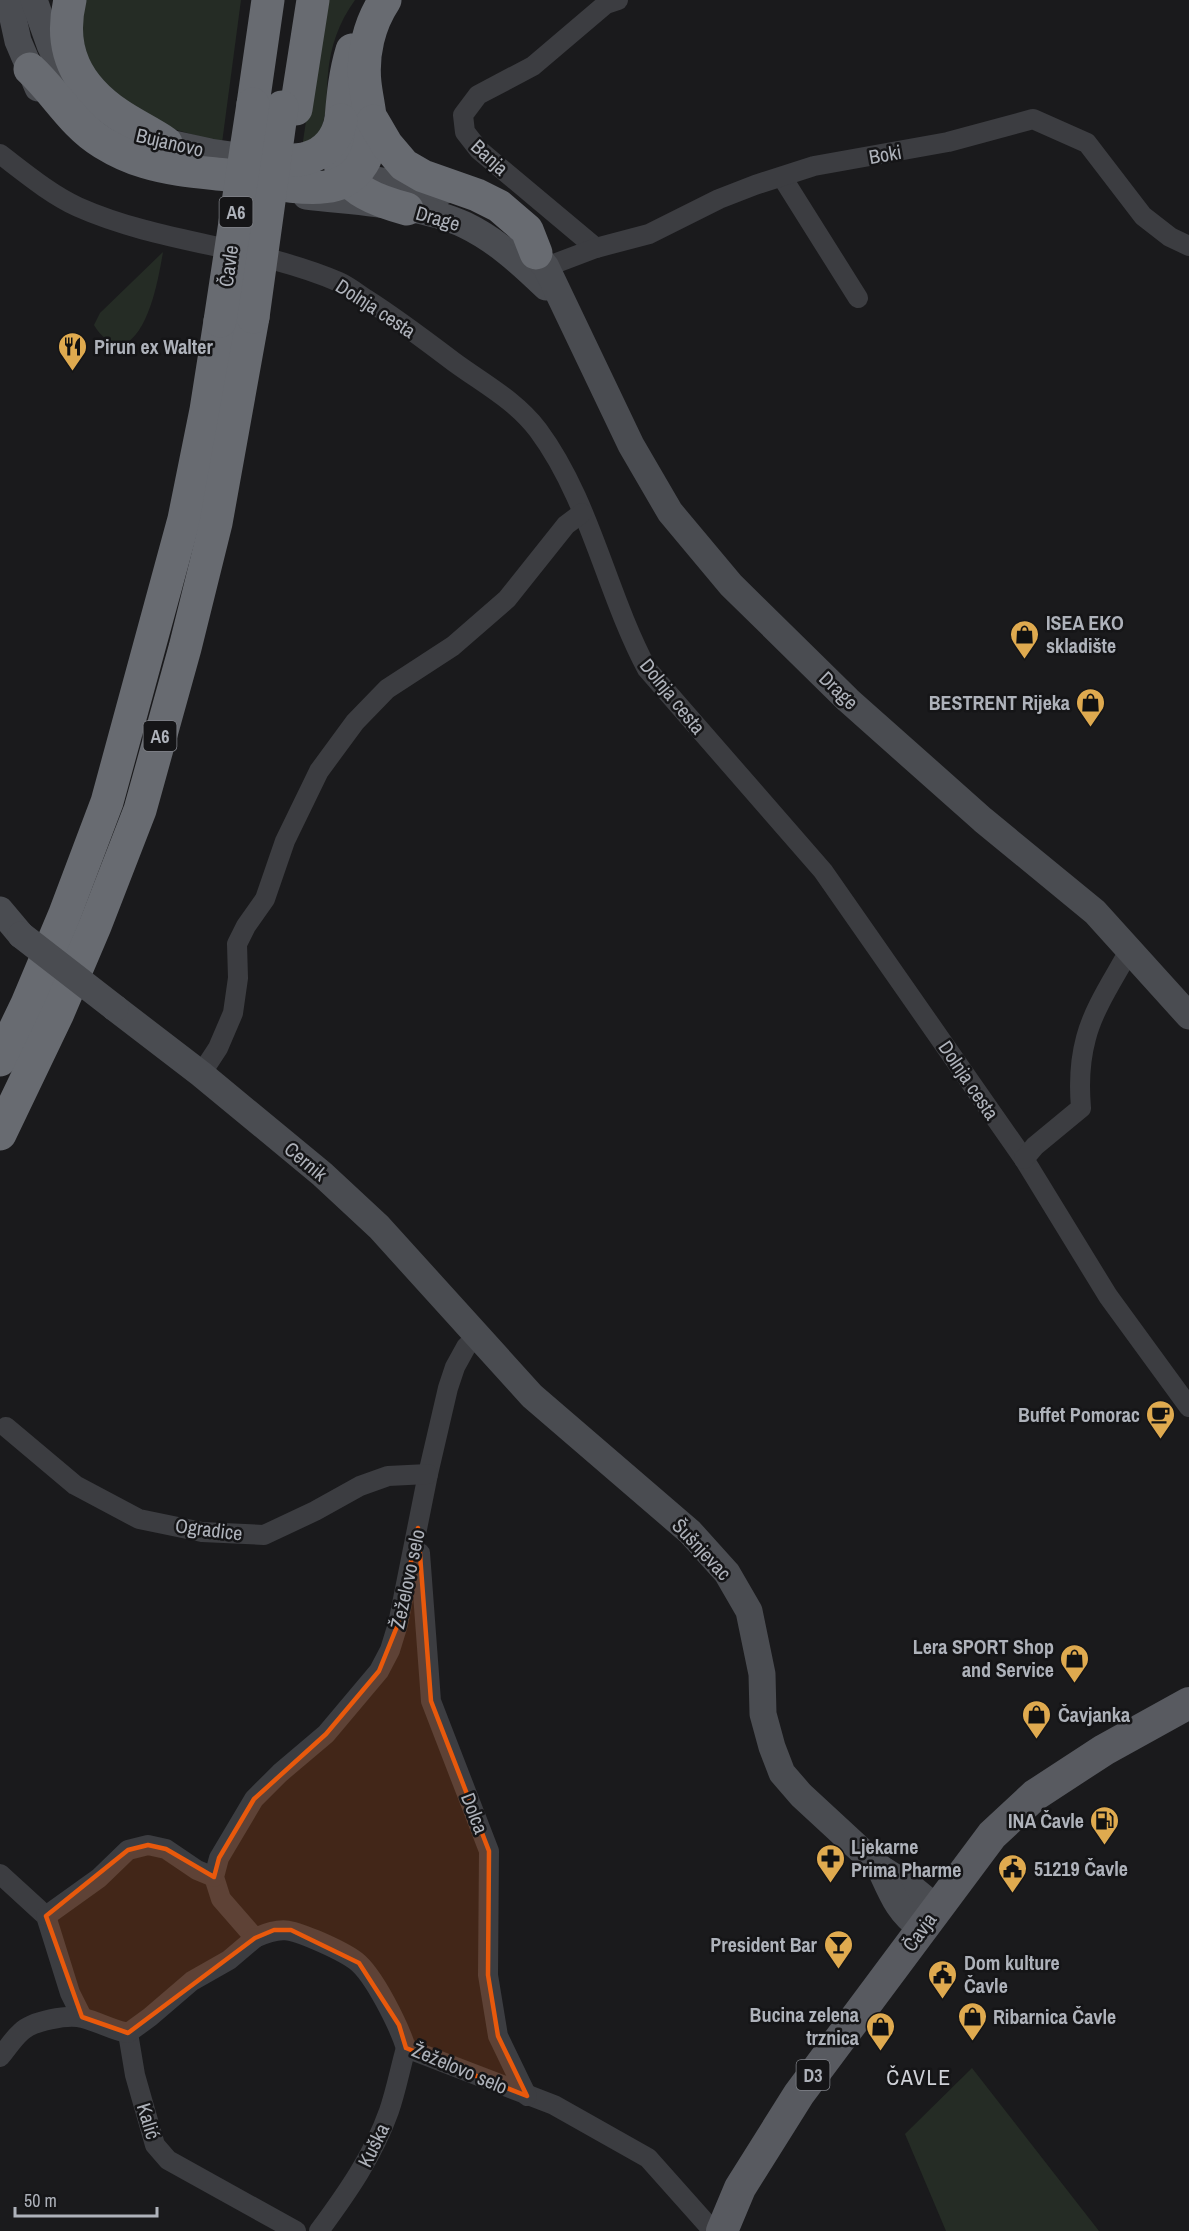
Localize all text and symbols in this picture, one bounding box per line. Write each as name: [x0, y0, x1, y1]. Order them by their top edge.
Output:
street label: Bujanovo: [134, 121, 206, 163]
street label: Banja: [465, 133, 515, 181]
street label: Boki: [866, 138, 904, 170]
road number: A6: [220, 197, 252, 227]
street label: Drage: [413, 199, 463, 237]
street label: Čavle: [212, 243, 244, 289]
street label: Dolnja cesta: [331, 272, 421, 344]
restaurant icon: Pirun ex Walter: [57, 330, 89, 372]
place label: Pirun ex Walter: [94, 333, 213, 360]
place label: ISEA EKO skladište: [1046, 609, 1124, 659]
shop icon: ISEA EKO skladište: [1009, 618, 1041, 660]
street label: Dolnja cesta: [634, 652, 712, 740]
street label: Drage: [814, 665, 864, 715]
shop icon: BESTRENT Rijeka: [1075, 686, 1107, 728]
place label: BESTRENT Rijeka: [929, 689, 1070, 716]
road number: A6: [144, 721, 176, 751]
street label: Dolnja cesta: [933, 1035, 1005, 1125]
street label: Cernik: [279, 1135, 334, 1187]
cafe icon: Buffet Pomorac: [1145, 1398, 1177, 1440]
place label: Buffet Pomorac: [1018, 1401, 1140, 1428]
street label: Ogradice: [174, 1511, 244, 1547]
street label: Šušnjevac: [666, 1512, 738, 1586]
street label: Žeželovo selo: [383, 1527, 431, 1631]
place label: Lera SPORT Shop and Service: [913, 1633, 1054, 1683]
shop icon: Lera SPORT Shop and Service: [1059, 1642, 1091, 1684]
shop icon: Čavjanka: [1021, 1698, 1053, 1740]
place label: Čavjanka: [1058, 1701, 1130, 1728]
street label: Dolca: [455, 1789, 495, 1837]
fuel station icon: INA Čavle: [1089, 1804, 1121, 1846]
place label: INA Čavle: [1008, 1807, 1084, 1834]
place label: Ljekarne Prima Pharme: [851, 1833, 961, 1883]
pharmacy icon: Ljekarne Prima Pharme: [814, 1842, 846, 1884]
public building icon: 51219 Čavle: [997, 1852, 1029, 1894]
place label: 51219 Čavle: [1034, 1855, 1128, 1882]
street label: Čavja: [896, 1907, 942, 1957]
bar icon: President Bar: [822, 1928, 854, 1970]
place label: President Bar: [710, 1931, 818, 1958]
place label: Dom kulture Čavle: [964, 1949, 1060, 1999]
public building icon: Dom kulture Čavle: [927, 1958, 959, 2000]
shop icon: Ribarnica Čavle: [956, 2000, 988, 2042]
place label: Bucina zelena trznica: [750, 2001, 859, 2051]
place label: Ribarnica Čavle: [993, 2003, 1116, 2030]
shop icon: Bucina zelena trznica: [864, 2010, 896, 2052]
street label: Žeželovo selo: [408, 2036, 512, 2100]
road number: D3: [796, 2060, 830, 2090]
district label: ČAVLE: [886, 2062, 952, 2092]
street label: Kalić: [131, 2100, 167, 2142]
street label: Kuška: [351, 2119, 395, 2171]
scale bar: [15, 2180, 158, 2218]
text: 50 m: [24, 2188, 57, 2213]

